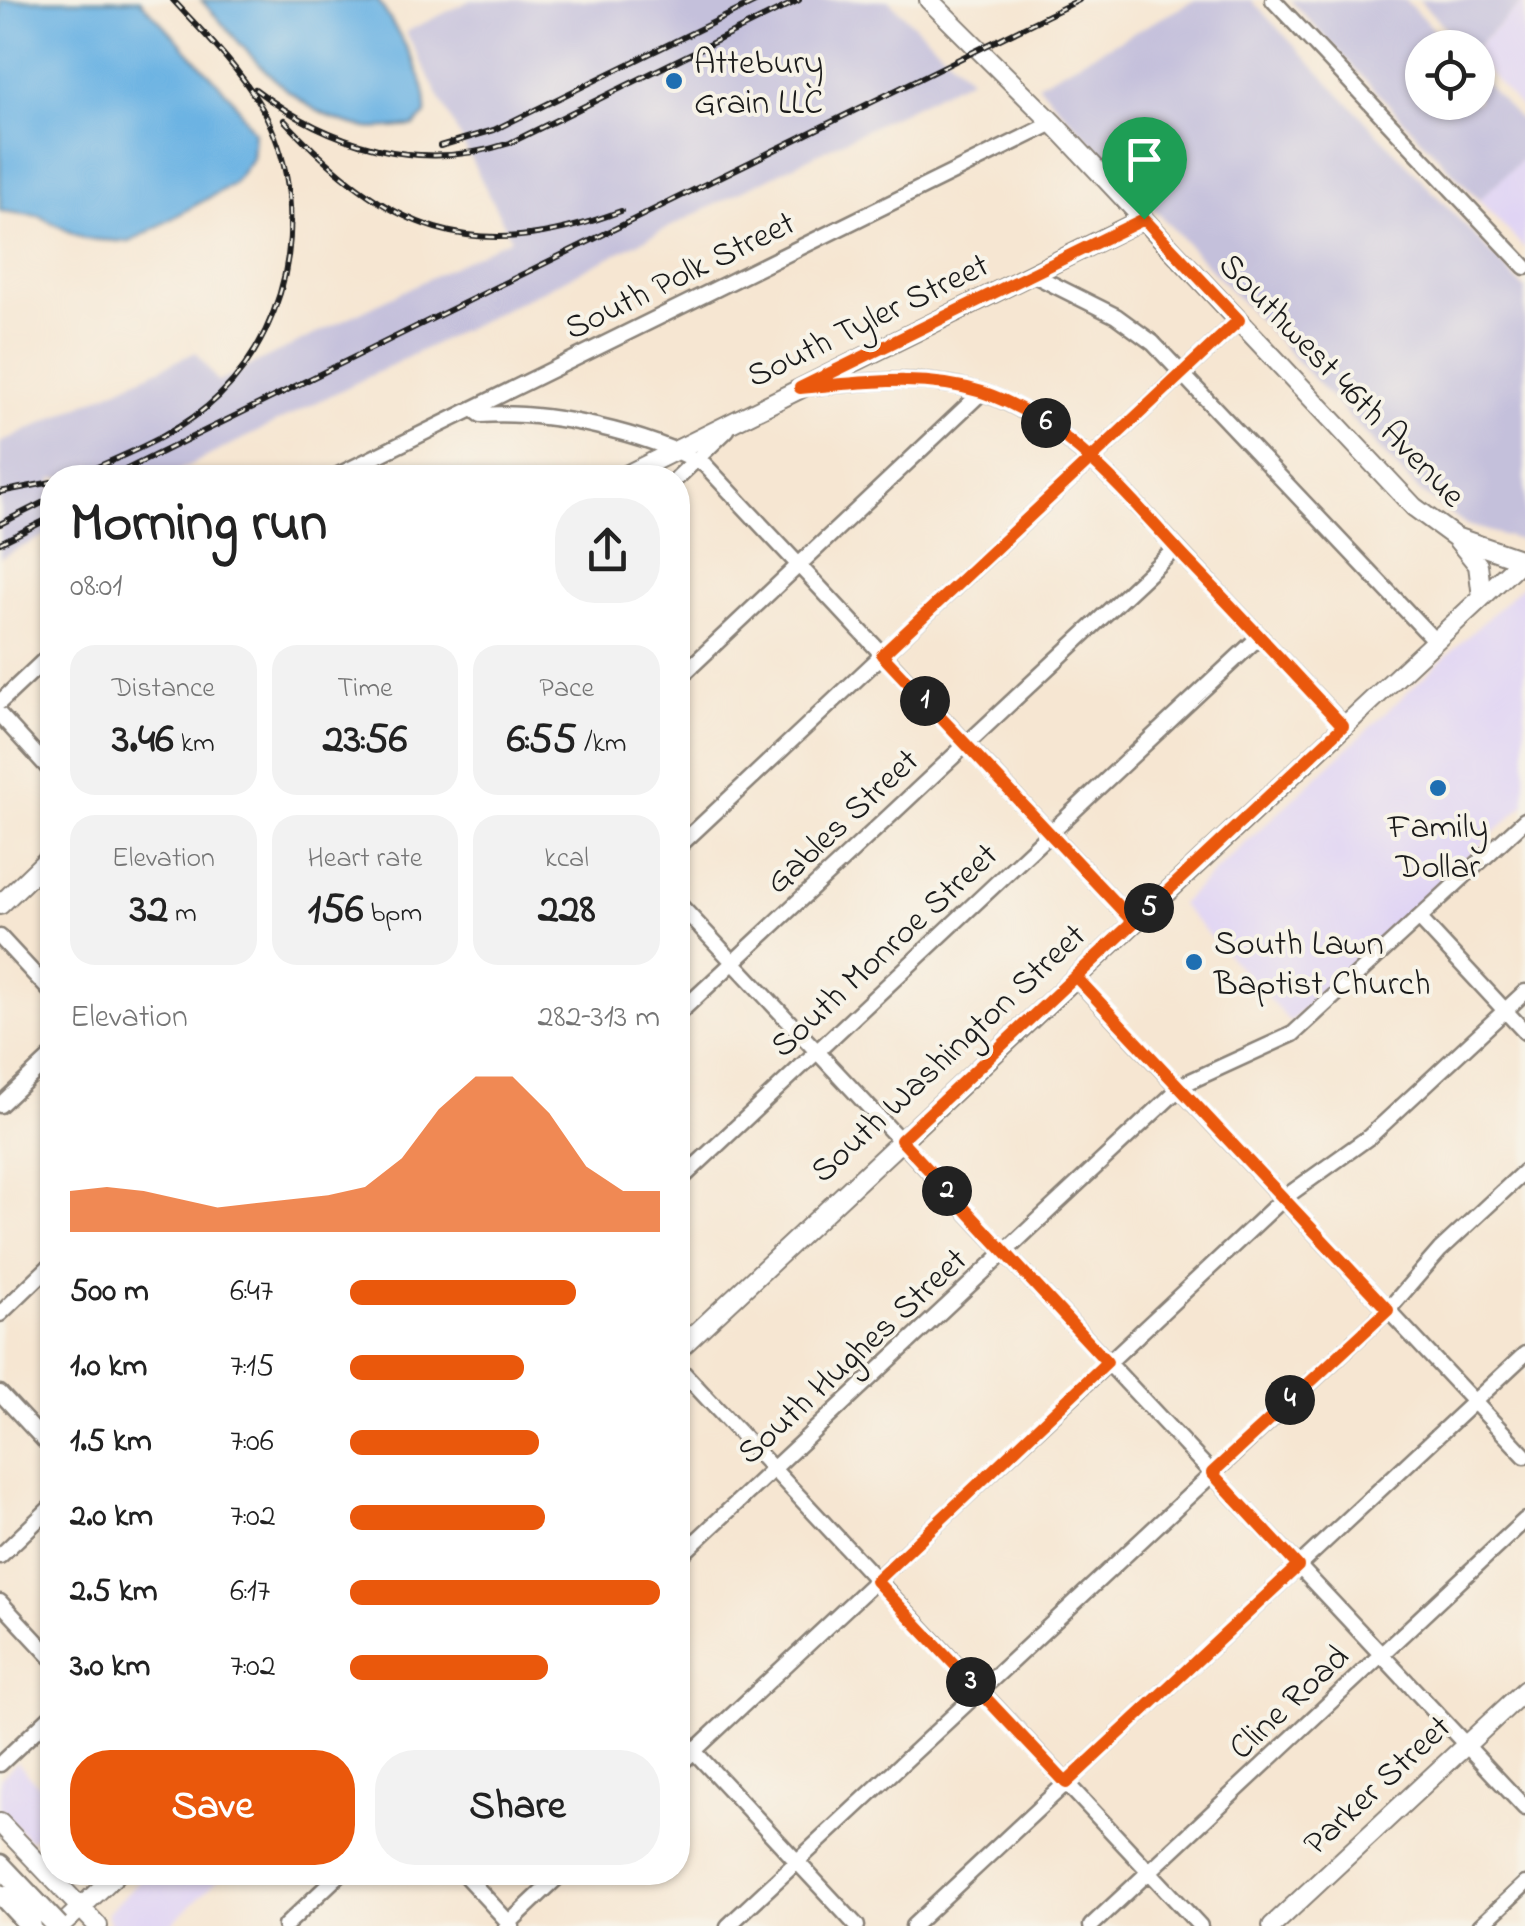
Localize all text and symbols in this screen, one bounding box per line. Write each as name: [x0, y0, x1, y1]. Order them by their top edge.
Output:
map controls: [1405, 30, 1495, 120]
button: locate: [1405, 30, 1495, 120]
place label: Attebury Grain LLC: [694, 39, 823, 130]
marker: Attebury Grain LLC: [663, 70, 685, 92]
pin: [1102, 117, 1187, 220]
icon: arrive: [1117, 132, 1172, 187]
street label: South Polk Street: [556, 199, 805, 355]
street label: South Tyler Street: [739, 241, 998, 403]
street label: Southwest 46th Avenue: [1205, 242, 1476, 521]
pin: 6: [1021, 398, 1071, 448]
text: 6: [1040, 402, 1052, 443]
text: Morning run: [70, 486, 327, 566]
button: share: [555, 498, 660, 603]
text: 08:01: [70, 564, 123, 611]
text: Distance: [112, 669, 215, 710]
text: Time: [337, 669, 393, 710]
text: Pace: [539, 669, 594, 710]
pin: 1: [900, 676, 950, 726]
text: 1: [921, 680, 929, 721]
text: 3.46: [112, 710, 174, 771]
text: 23:56: [323, 710, 407, 771]
text: 6:55: [507, 710, 577, 771]
text: km: [174, 724, 215, 765]
text: /km: [577, 724, 627, 765]
street label: Gables Street: [755, 737, 932, 908]
marker: Family Dollar: [1427, 777, 1449, 799]
place label: Family Dollar: [1387, 803, 1488, 894]
street label: South Monroe Street: [760, 832, 1011, 1071]
text: Elevation: [112, 839, 215, 880]
text: Heart rate: [308, 839, 422, 880]
text: kcal: [544, 839, 589, 880]
text: 32: [130, 880, 168, 941]
text: 156: [308, 880, 364, 941]
text: 228: [538, 880, 595, 941]
pin: 5: [1124, 883, 1174, 933]
text: 5: [1141, 887, 1157, 928]
text: m: [168, 894, 197, 935]
text: bpm: [364, 894, 422, 935]
street label: South Washington Street: [800, 912, 1099, 1197]
place label: South Lawn Baptist Church: [1213, 920, 1431, 1011]
marker: South Lawn Baptist Church: [1183, 951, 1205, 973]
text: Elevation: [70, 995, 188, 1042]
text: 282–313 m: [538, 995, 660, 1042]
pin: 2: [922, 1166, 972, 1216]
text: 2: [940, 1170, 954, 1211]
street label: South Hughes Street: [727, 1237, 980, 1478]
text: 500 m: [70, 1269, 149, 1316]
text: 6:47: [230, 1269, 273, 1316]
text: 1.0 km: [70, 1344, 147, 1391]
text: 7:15: [230, 1344, 274, 1391]
pin: 4: [1265, 1375, 1315, 1425]
text: 4: [1284, 1379, 1296, 1420]
text: 1.5 km: [70, 1419, 152, 1466]
text: 7:06: [230, 1419, 274, 1466]
text: 2.0 km: [70, 1494, 153, 1541]
text: 7:02: [230, 1494, 276, 1541]
text: 2.5 km: [70, 1569, 158, 1616]
text: 6:17: [230, 1569, 270, 1616]
street label: Cline Road: [1218, 1634, 1362, 1773]
text: 3.0 km: [70, 1644, 150, 1691]
text: 7:02: [230, 1644, 276, 1691]
pin: 3: [946, 1657, 996, 1707]
text: 3: [965, 1661, 977, 1702]
street label: Parker Street: [1293, 1704, 1464, 1869]
button: Save: [70, 1750, 355, 1865]
button: Share: [375, 1750, 660, 1865]

